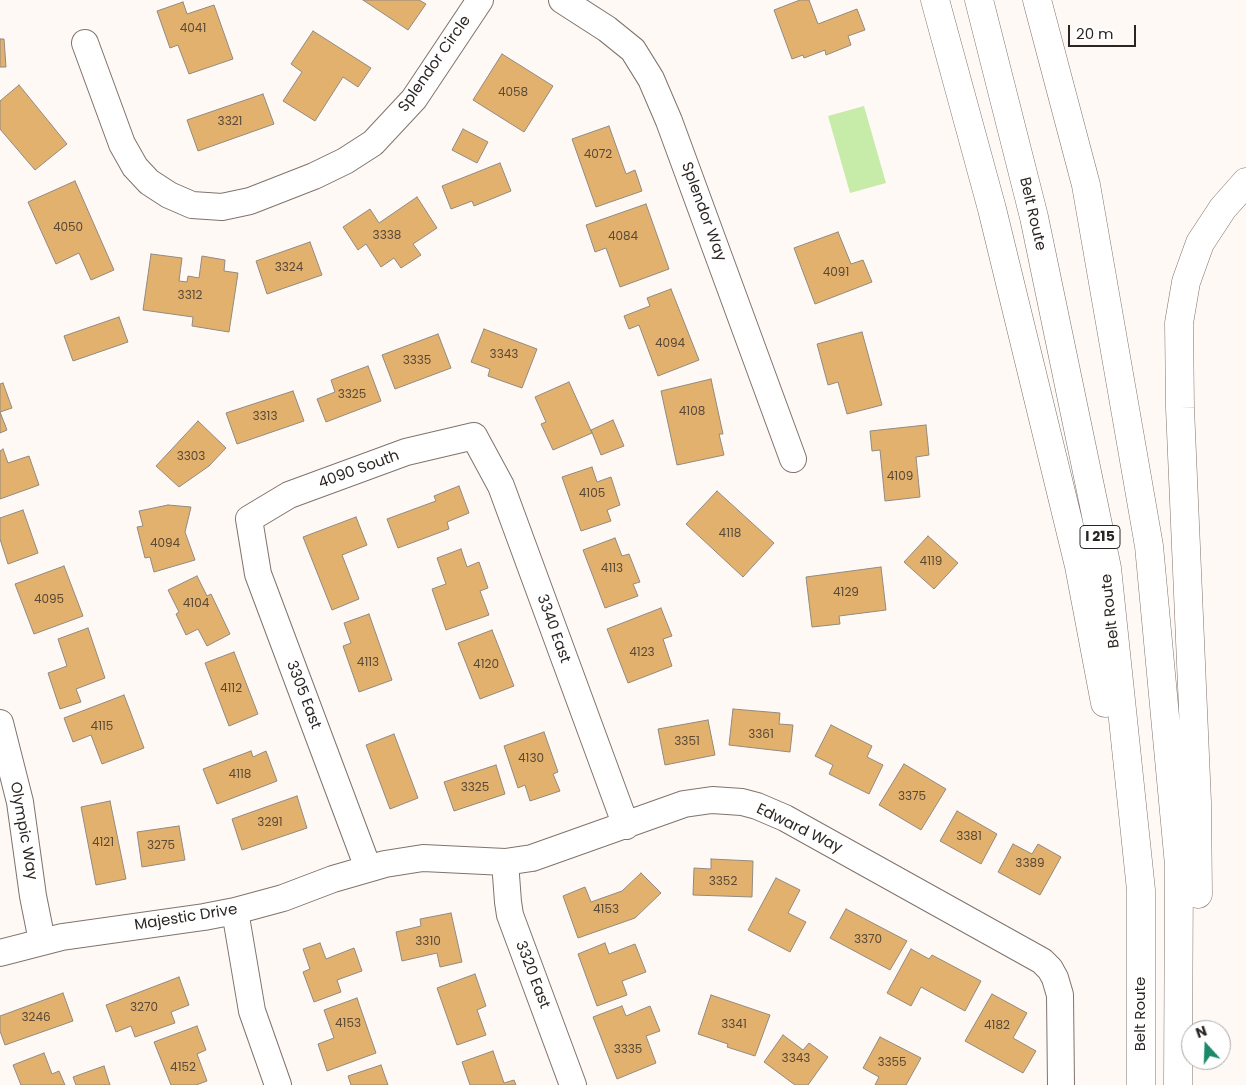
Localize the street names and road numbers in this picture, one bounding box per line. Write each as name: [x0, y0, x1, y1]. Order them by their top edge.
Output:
street label: Splendor Circle: [395, 12, 475, 116]
street label: Splendor Way: [677, 160, 729, 264]
street label: Belt Route: [1015, 176, 1049, 252]
street label: 4090 South: [316, 447, 402, 493]
road number: I 215: [1080, 526, 1120, 548]
street label: Belt Route: [1098, 573, 1124, 649]
street label: 3340 East: [532, 592, 574, 666]
street label: 3305 East: [282, 658, 324, 732]
street label: Olympic Way: [5, 780, 41, 882]
street label: Edward Way: [753, 800, 845, 858]
street label: Majestic Drive: [133, 901, 239, 935]
street label: 3320 East: [511, 939, 553, 1011]
street label: Belt Route: [1132, 977, 1150, 1051]

